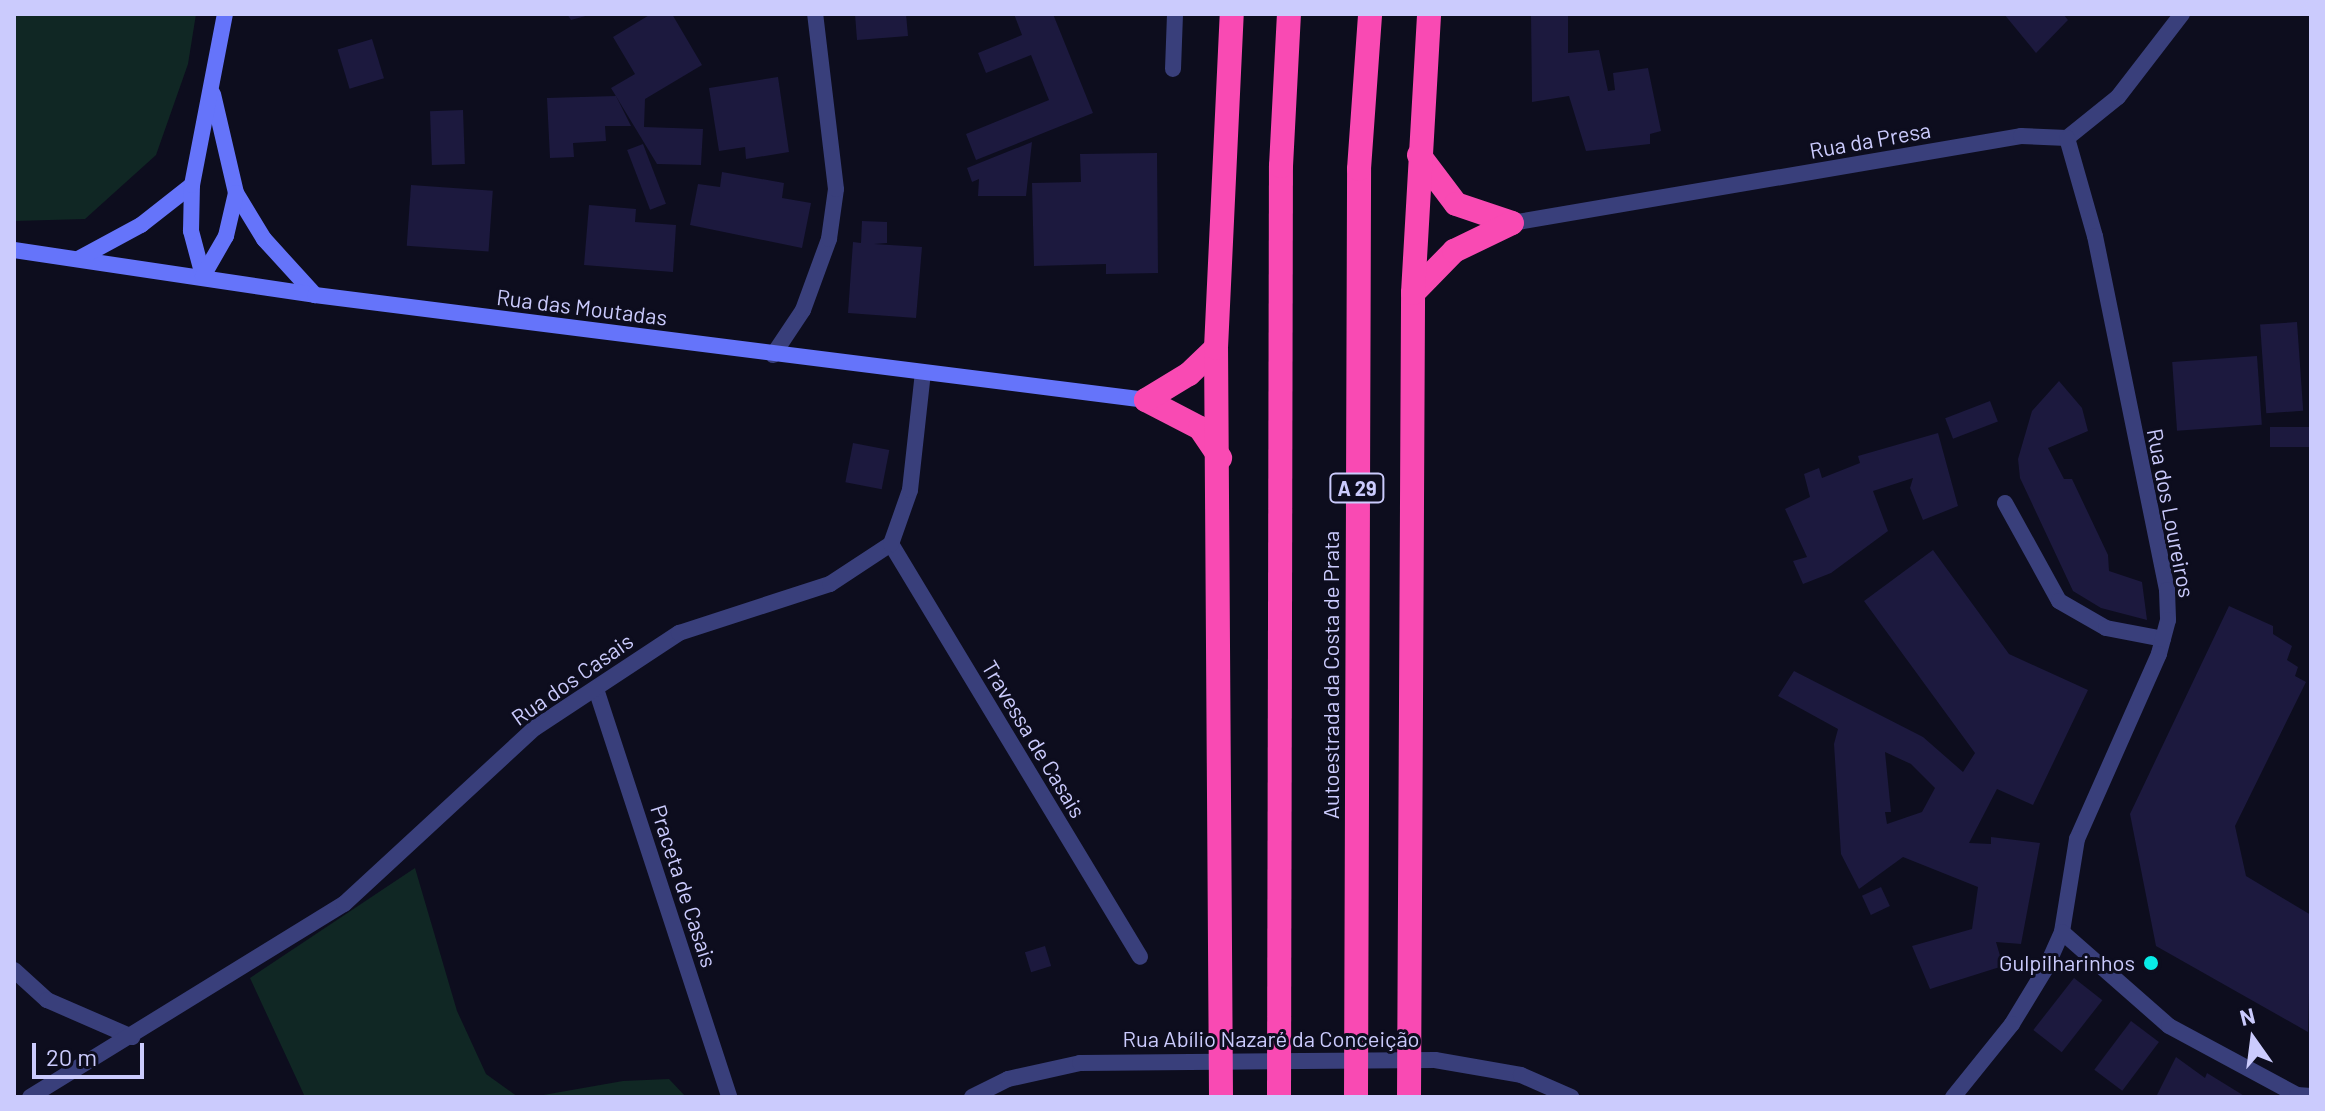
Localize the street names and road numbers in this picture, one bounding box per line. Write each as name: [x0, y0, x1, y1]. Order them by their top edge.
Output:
street label: Rua da Presa: [1807, 116, 1933, 164]
street label: Rua das Moutadas: [495, 283, 669, 331]
street label: Rua dos Loureiros: [2142, 426, 2200, 600]
road number: A 29: [1329, 472, 1385, 504]
street label: Autoestrada da Costa de Prata: [1318, 531, 1344, 819]
street label: Rua dos Casais: [506, 627, 638, 731]
street label: Travessa de Casais: [977, 655, 1091, 823]
street label: Praceta de Casais: [645, 801, 723, 971]
street label: Rua Abílio Nazaré da Conceição: [1122, 1026, 1420, 1052]

